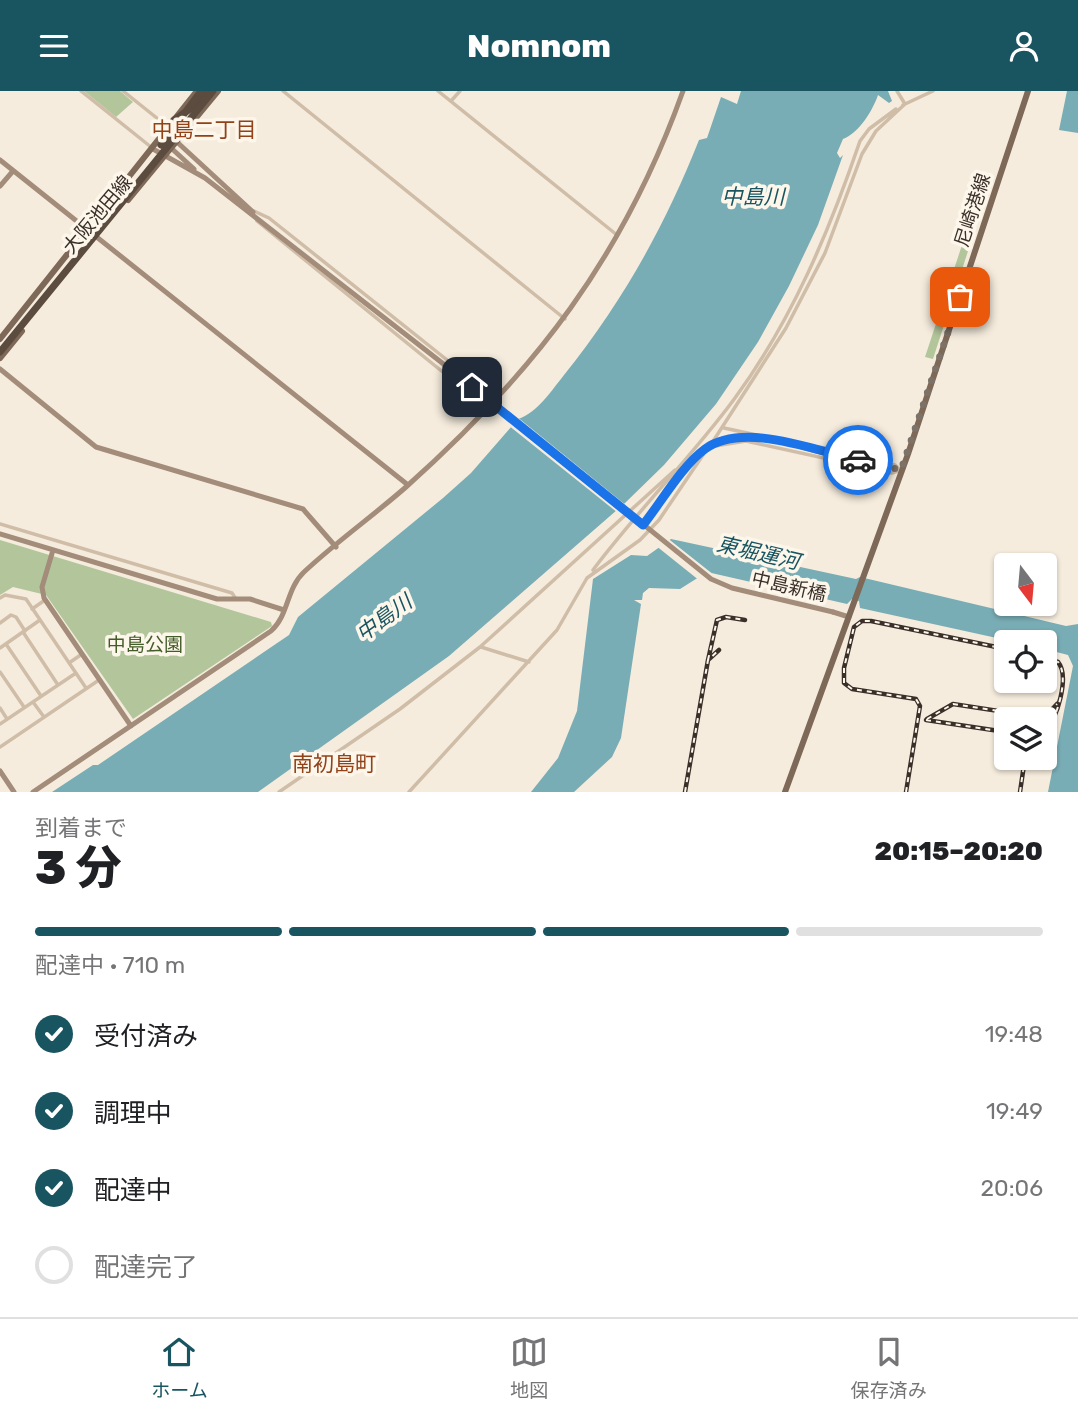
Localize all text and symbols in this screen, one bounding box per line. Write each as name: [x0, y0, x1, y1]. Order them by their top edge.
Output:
icon: menu: [35, 27, 73, 65]
text: Nomnom: [467, 27, 611, 65]
icon: person: [1005, 27, 1043, 65]
district label: 中島二丁目: [152, 117, 257, 142]
street label: 尼崎港線: [950, 170, 995, 250]
street label: 大阪池田線: [58, 171, 137, 258]
water label: 中島川: [722, 184, 786, 209]
pin: [930, 267, 990, 327]
icon: bag: [941, 278, 979, 316]
pin: [442, 357, 502, 417]
icon: home: [453, 368, 491, 406]
courier: [823, 425, 893, 495]
icon: car: [839, 441, 877, 479]
water label: 東堀運河: [714, 531, 806, 575]
north arrow: [994, 553, 1057, 616]
map controls: [994, 553, 1057, 770]
street label: 中島新橋: [749, 567, 829, 606]
water label: 中島川: [351, 588, 418, 646]
button: locate: [994, 630, 1057, 693]
park label: 中島公園: [107, 633, 183, 656]
button: layers: [994, 707, 1057, 770]
district label: 南初島町: [292, 751, 376, 776]
text: 到着まで: [35, 814, 127, 842]
text: 20:15–20:20: [875, 836, 1043, 867]
text: 3 分: [35, 841, 122, 896]
text: 配達中 · 710 m: [35, 951, 185, 979]
icon: check: [35, 1015, 73, 1053]
text: 19:48: [985, 1020, 1043, 1048]
text: 受付済み: [94, 1021, 198, 1052]
icon: check: [35, 1092, 73, 1130]
text: 19:49: [986, 1097, 1043, 1125]
text: 調理中: [94, 1098, 172, 1129]
icon: check: [35, 1169, 73, 1207]
text: 20:06: [981, 1174, 1043, 1202]
text: 配達中: [94, 1175, 172, 1206]
text: 配達完了: [94, 1252, 198, 1283]
tab: ホーム: [151, 1333, 208, 1402]
tab: 地図: [510, 1333, 548, 1402]
tab: 保存済み: [851, 1333, 927, 1402]

